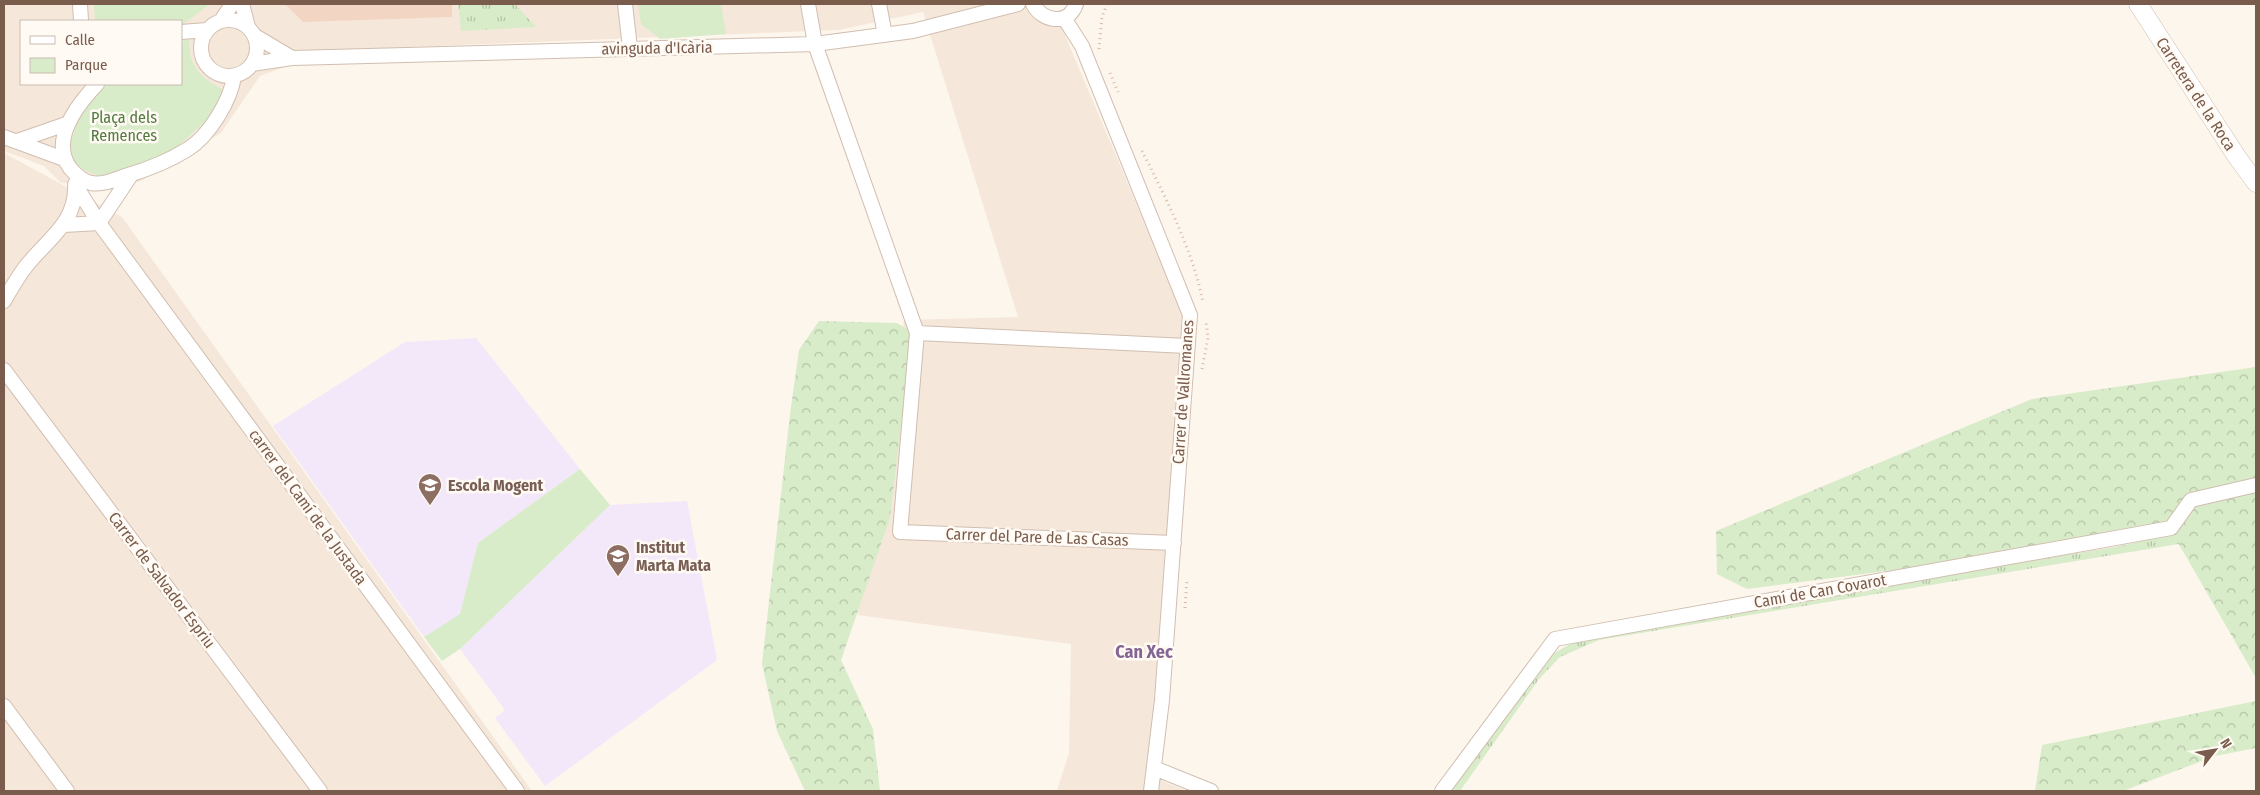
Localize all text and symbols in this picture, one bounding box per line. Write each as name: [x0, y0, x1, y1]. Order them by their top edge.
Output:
legend: [20, 20, 182, 85]
text: Calle: [65, 31, 95, 49]
street label: Carretera de la Roca: [2152, 34, 2240, 154]
street label: avinguda d'Icària: [601, 38, 713, 58]
text: Parque: [65, 56, 108, 74]
park label: Plaça dels Remences: [91, 108, 157, 145]
street label: Carrer de Vallromanes: [1168, 319, 1198, 465]
street label: carrer del Camí de la Justada: [245, 425, 371, 589]
school or university icon: Escola Mogent: [417, 472, 443, 506]
place label: Escola Mogent: [448, 476, 543, 495]
street label: Carrer de Salvador Espriu: [105, 508, 219, 652]
street label: Carrer del Pare de Las Casas: [945, 524, 1129, 550]
place label: Institut Marta Mata: [636, 538, 711, 575]
school or university icon: Institut Marta Mata: [605, 543, 631, 577]
street label: Camí de Can Covarot: [1752, 570, 1888, 612]
district label: Can Xec: [1115, 641, 1173, 663]
north arrow: [2190, 725, 2240, 775]
text: N: [2216, 736, 2235, 752]

